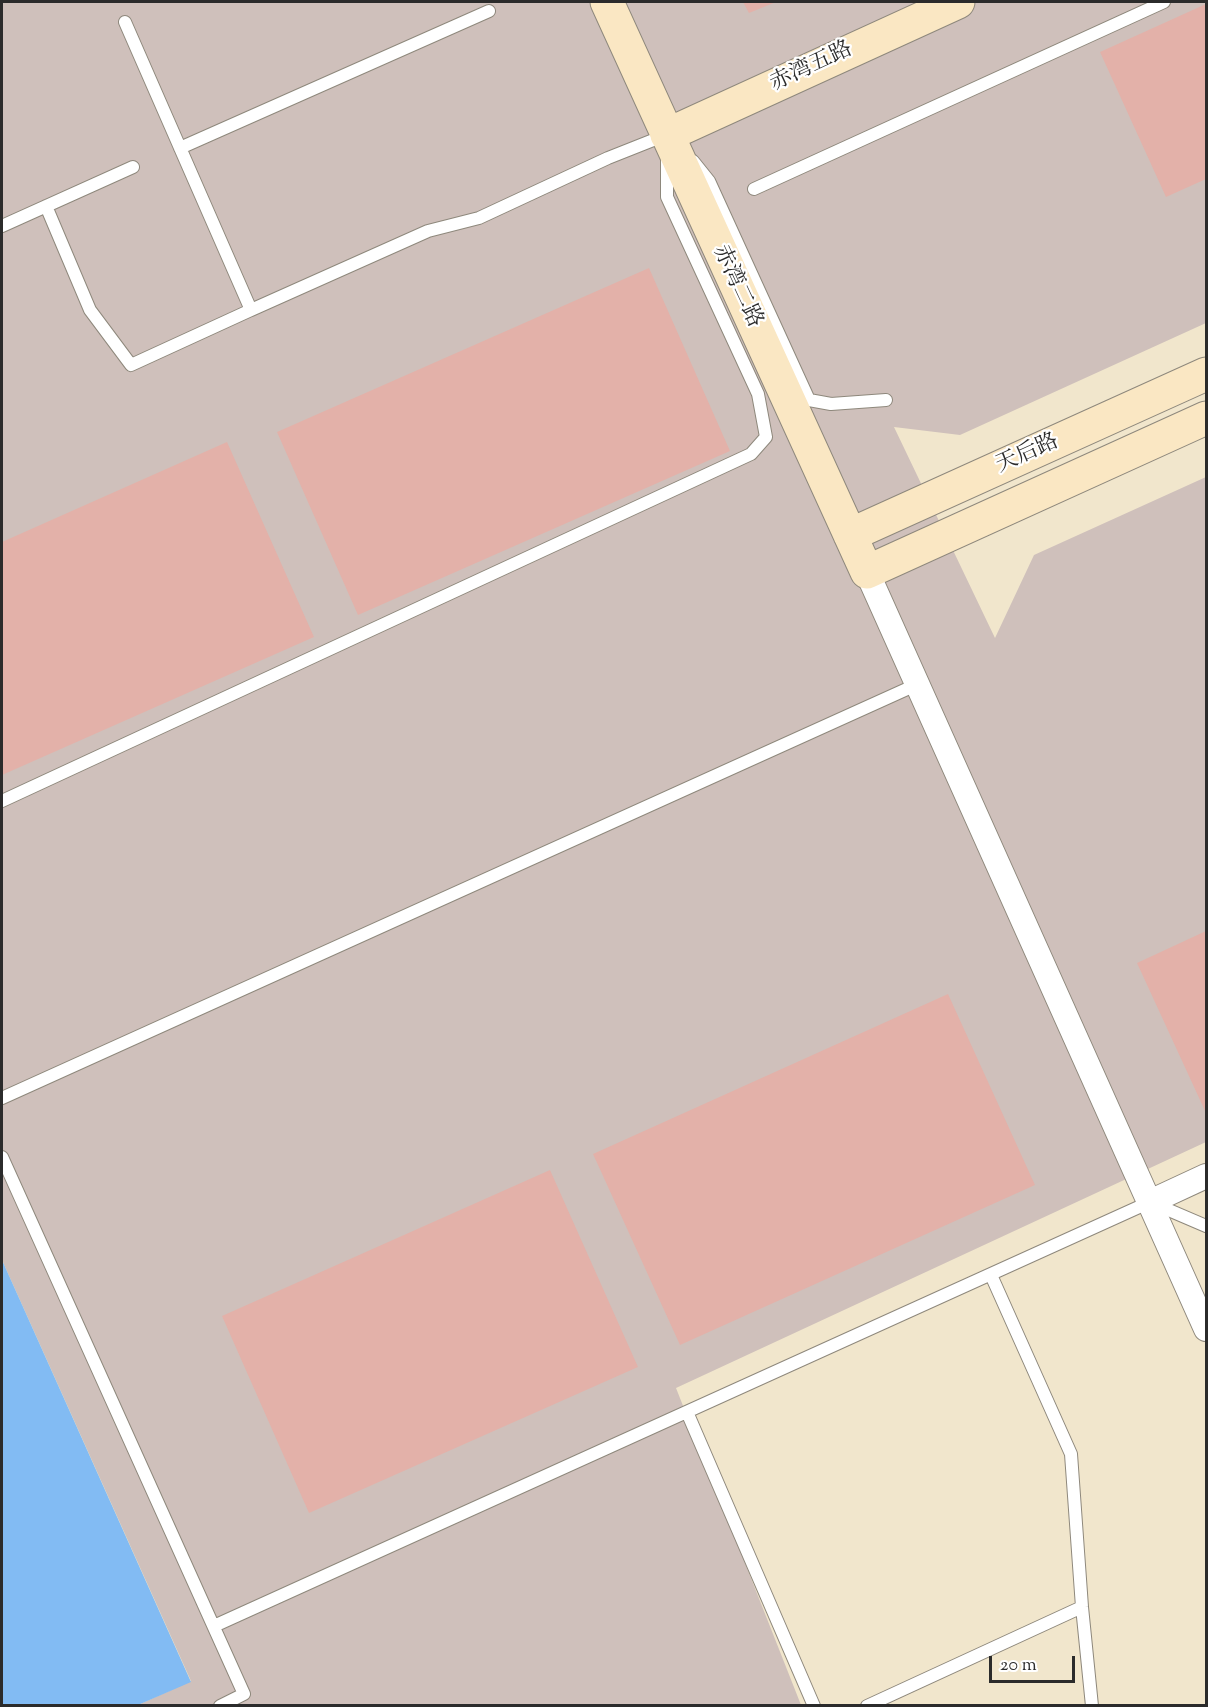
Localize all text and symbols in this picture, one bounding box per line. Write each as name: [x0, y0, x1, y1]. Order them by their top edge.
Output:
street label: 赤湾五路: [767, 37, 857, 99]
street label: 赤湾二路: [705, 242, 767, 332]
street label: 天后路: [992, 430, 1064, 480]
scale bar: [992, 1644, 1078, 1682]
text: 20 m: [1000, 1653, 1037, 1679]

